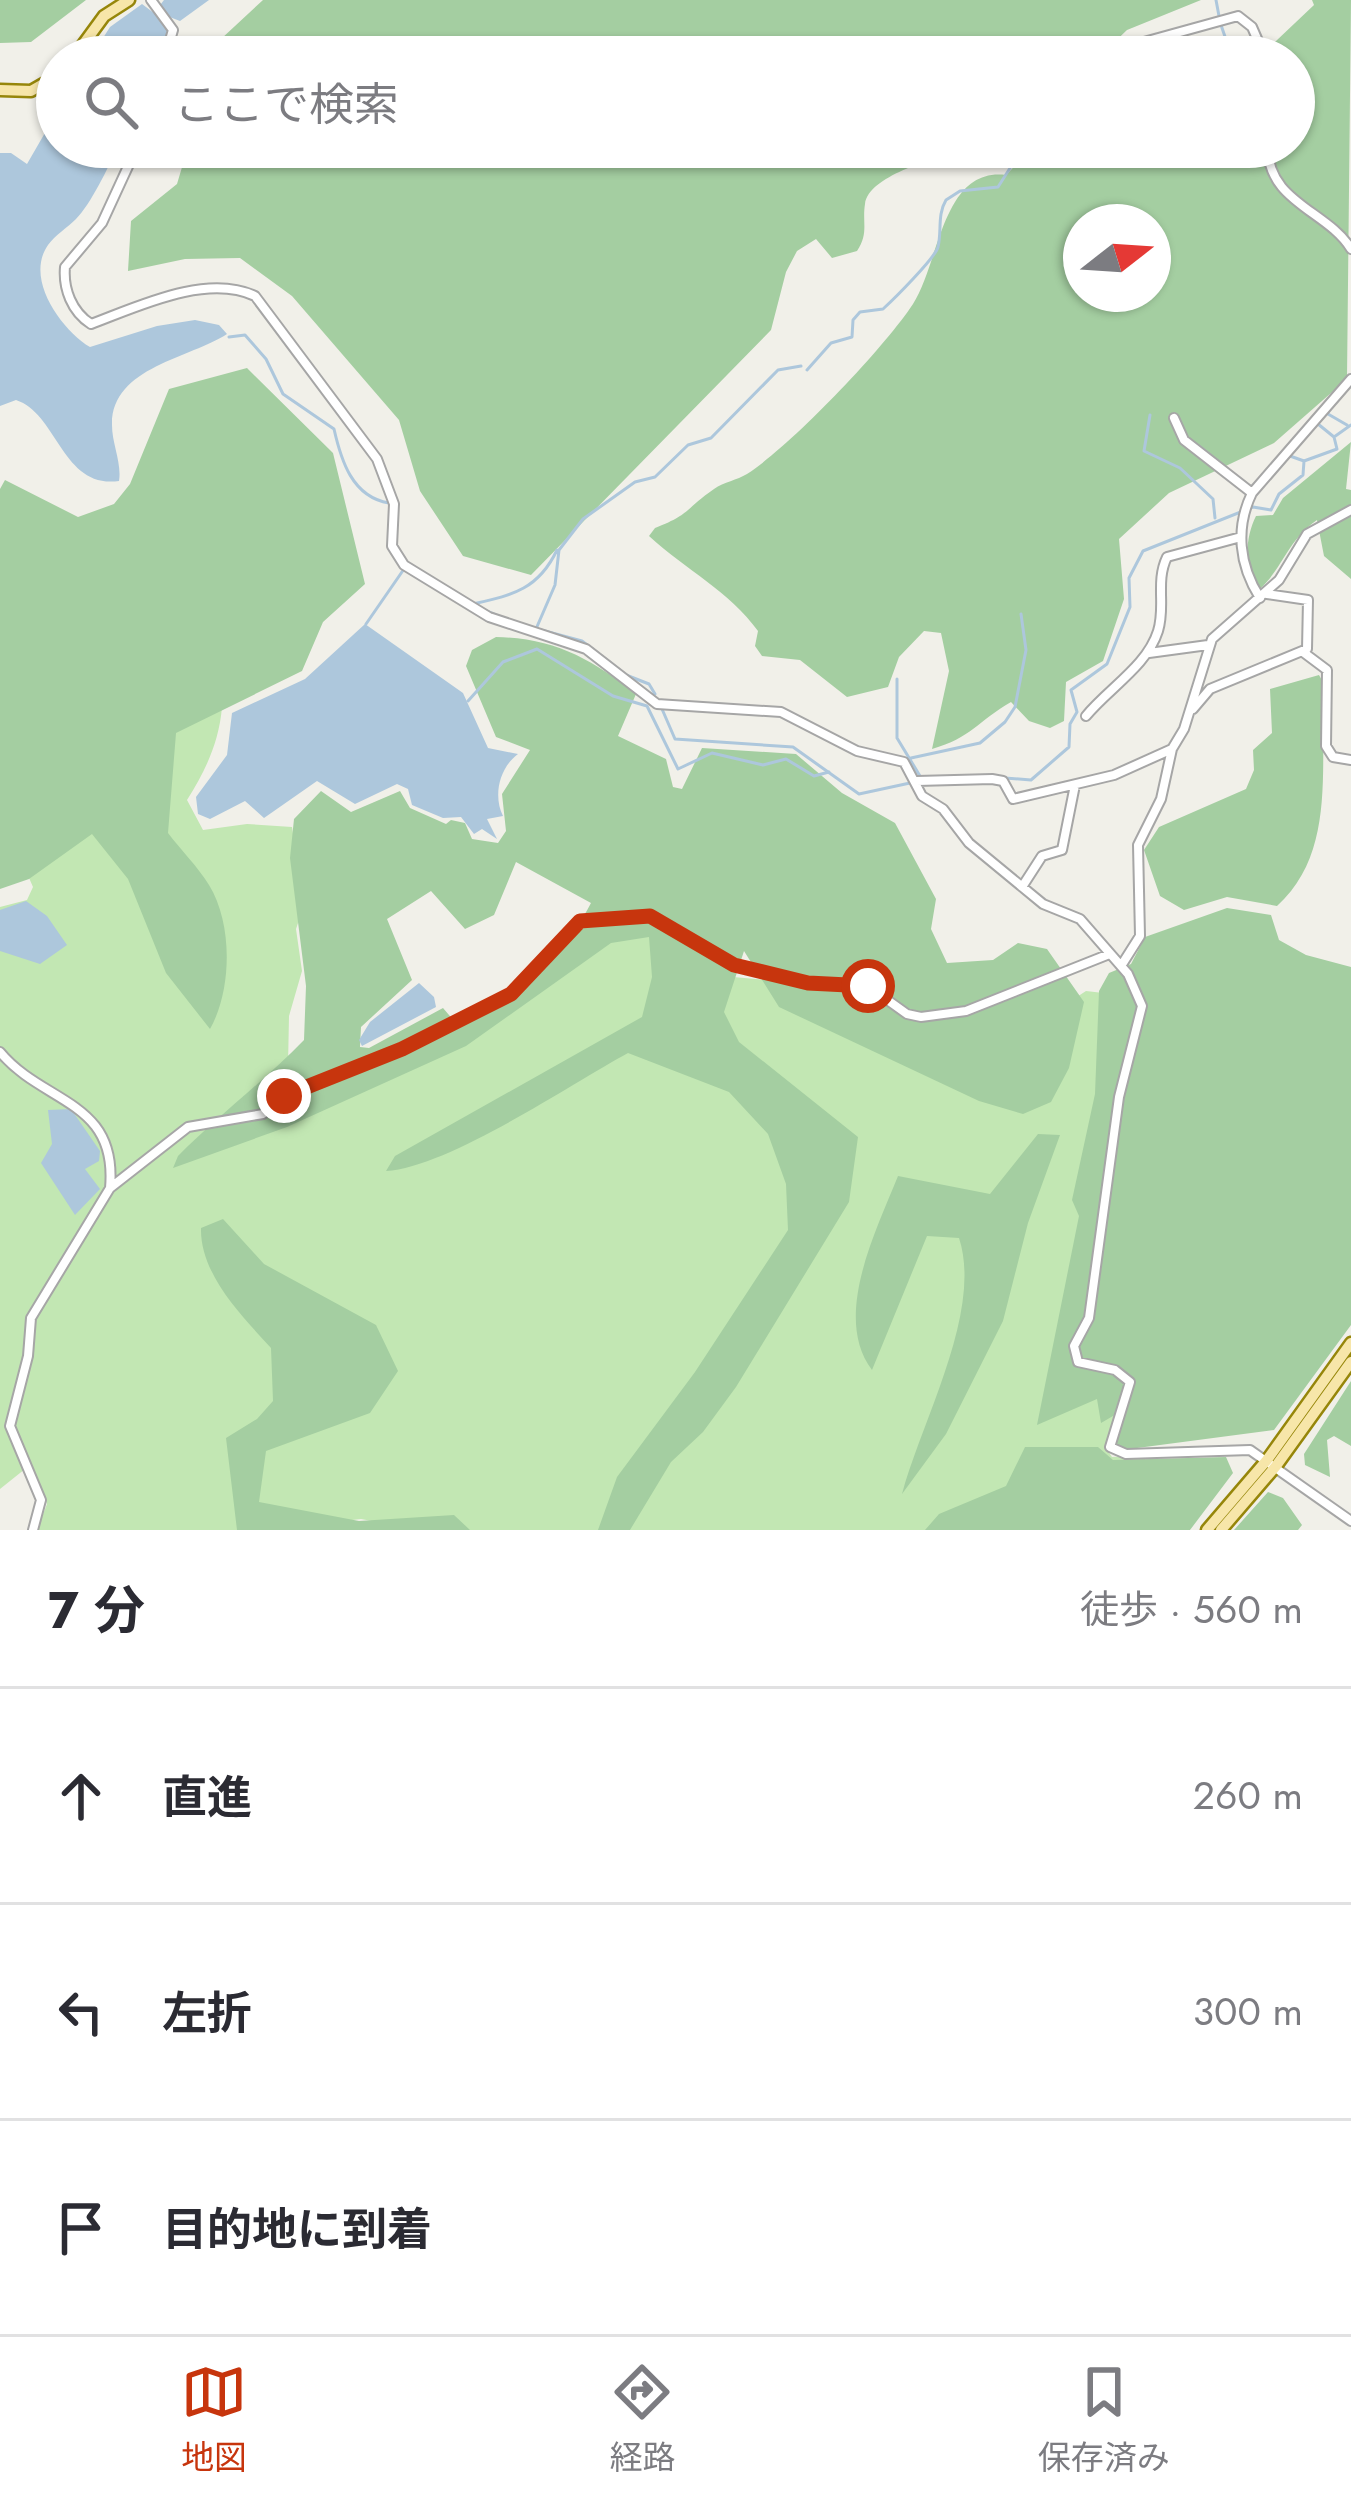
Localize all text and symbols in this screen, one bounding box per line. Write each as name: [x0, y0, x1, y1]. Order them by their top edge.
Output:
search box: [36, 36, 1315, 168]
icon: search: [78, 69, 144, 135]
text: ここで検索: [174, 72, 399, 137]
north arrow: [1063, 204, 1171, 312]
route start: [841, 959, 895, 1013]
route end: [257, 1069, 311, 1123]
text: 7 分: [48, 1573, 145, 1647]
text: 徒歩 · 560 m: [1080, 1581, 1303, 1638]
icon: ahead: [48, 1763, 114, 1829]
text: 直進: [162, 1765, 252, 1830]
text: 260 m: [1193, 1767, 1303, 1824]
icon: left: [48, 1979, 114, 2045]
text: 左折: [162, 1981, 252, 2046]
text: 300 m: [1193, 1983, 1303, 2040]
icon: arrive: [48, 2195, 114, 2261]
text: 目的地に到着: [162, 2197, 432, 2262]
tab: 地図: [181, 2359, 247, 2481]
tab: 経路: [609, 2359, 675, 2481]
tab: 保存済み: [1038, 2359, 1170, 2481]

